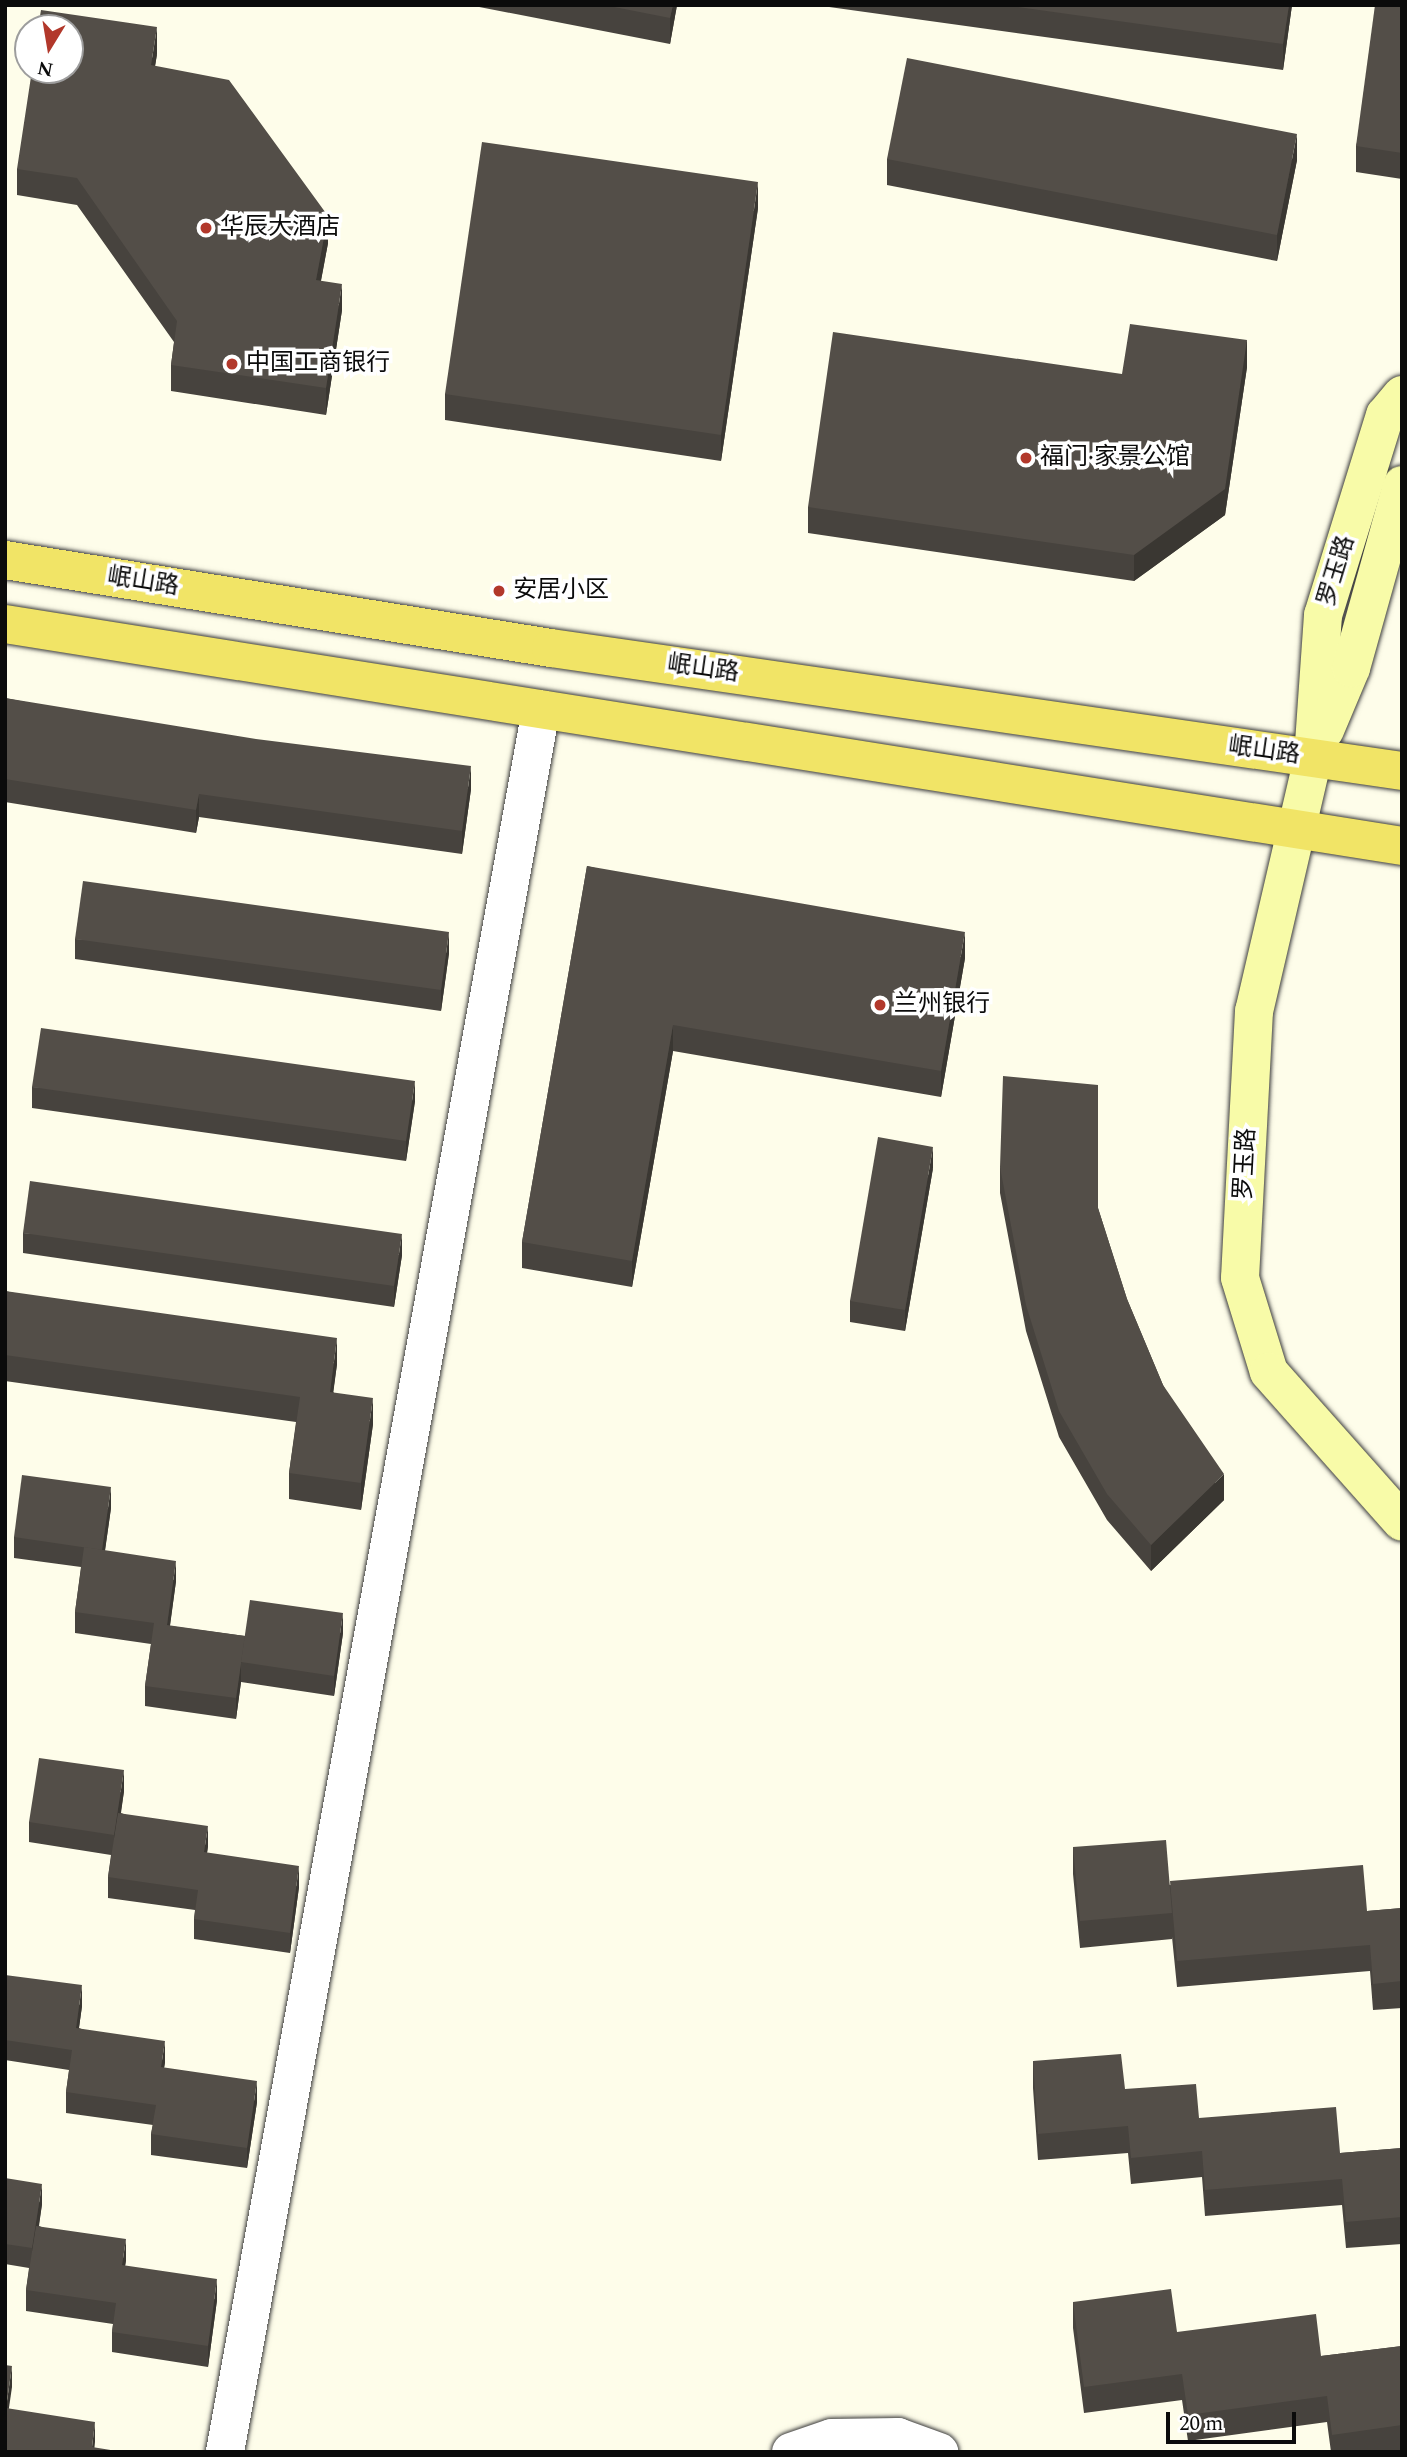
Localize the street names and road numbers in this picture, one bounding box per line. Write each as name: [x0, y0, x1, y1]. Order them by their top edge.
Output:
street label: 罗玉路: [1313, 532, 1361, 610]
street label: 岷山路: [105, 562, 181, 602]
street label: 岷山路: [665, 650, 741, 688]
street label: 岷山路: [1226, 732, 1302, 770]
street label: 罗玉路: [1230, 1127, 1262, 1201]

